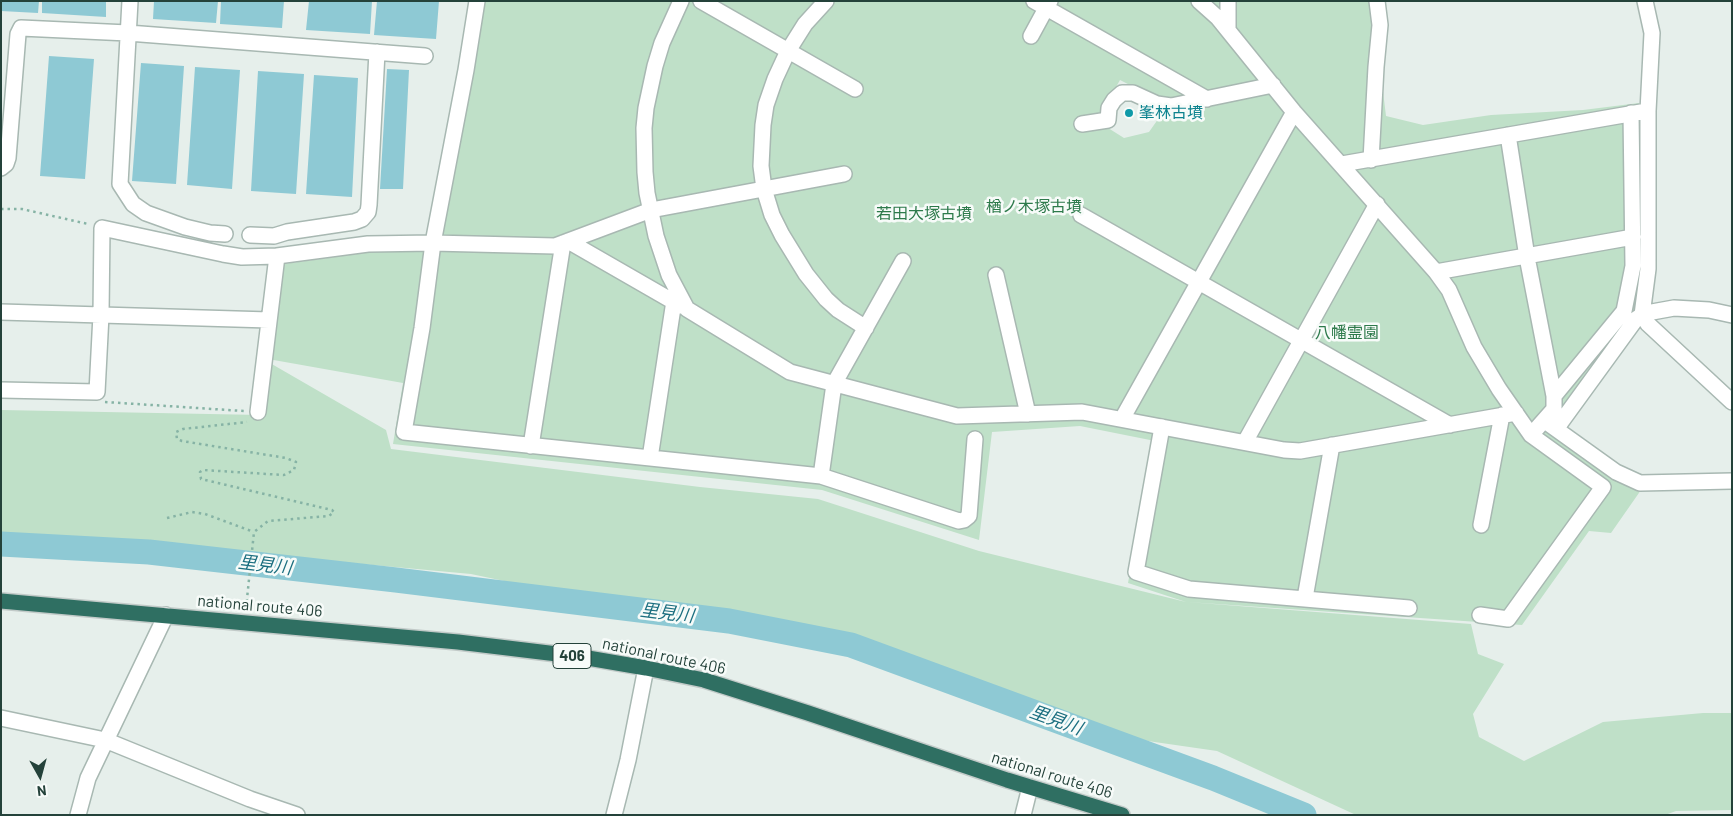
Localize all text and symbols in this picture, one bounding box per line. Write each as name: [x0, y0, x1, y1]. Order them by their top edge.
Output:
place label: 峯林古墳: [1139, 103, 1203, 123]
marker: 峯林古墳: [1123, 107, 1135, 119]
park label: 楢ノ木塚古墳: [986, 197, 1082, 217]
park label: 若田大塚古墳: [876, 204, 972, 224]
park label: 八幡霊園: [1315, 323, 1379, 343]
water label: 里見川: [237, 551, 293, 579]
street label: national route 406: [197, 591, 323, 621]
water label: 里見川: [639, 599, 695, 627]
street label: national route 406: [601, 634, 727, 678]
road number: 406: [553, 644, 591, 668]
water label: 里見川: [1027, 701, 1085, 739]
street label: national route 406: [989, 747, 1115, 803]
north arrow: [15, 751, 65, 801]
text: N: [36, 782, 48, 800]

